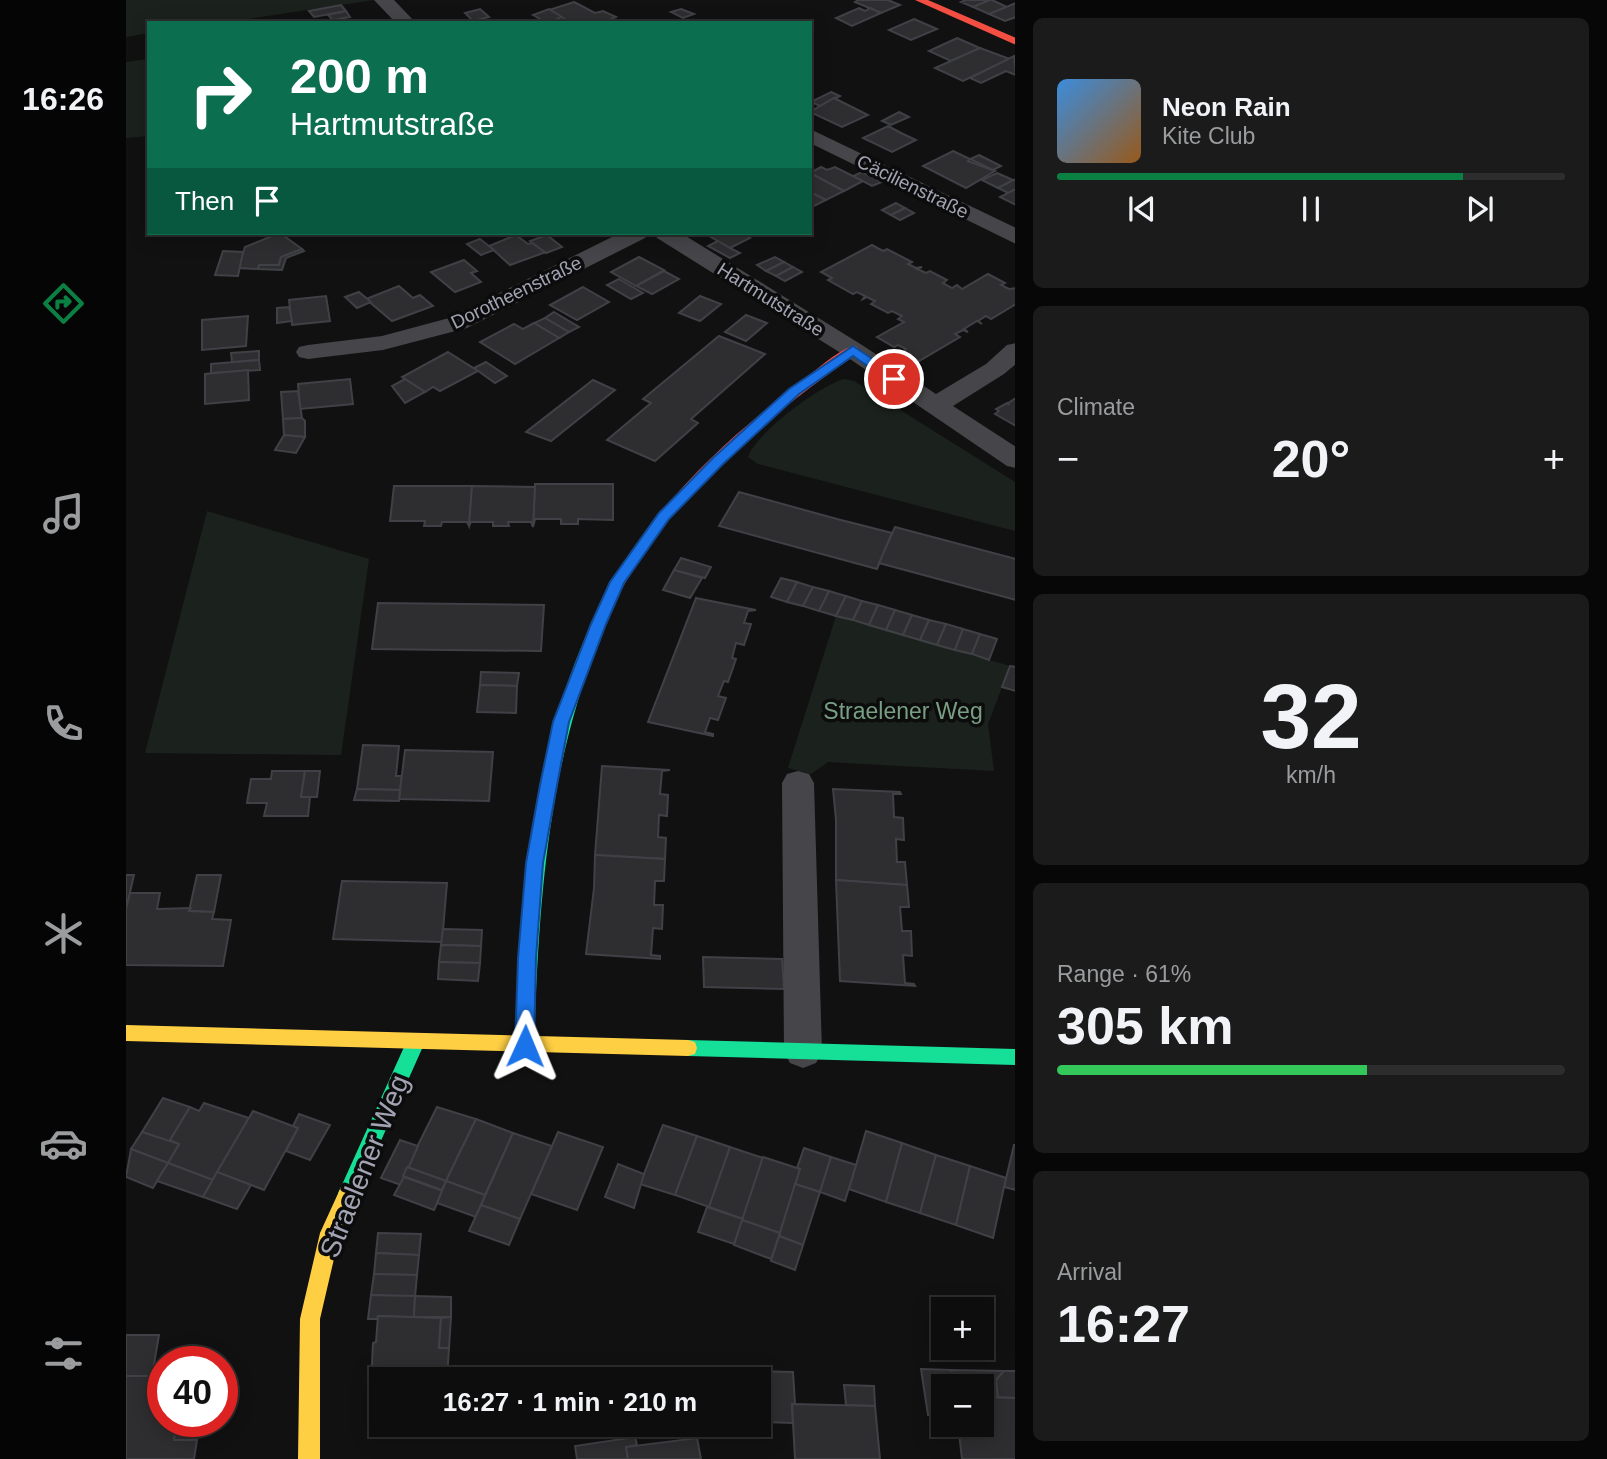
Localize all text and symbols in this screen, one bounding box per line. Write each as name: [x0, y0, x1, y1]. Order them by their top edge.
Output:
icon: right: [175, 49, 266, 140]
text: 200 m: [290, 49, 429, 103]
text: 16:26: [22, 81, 104, 117]
text: Neon Rain: [1162, 92, 1291, 122]
text: Hartmutstraße: [290, 106, 494, 142]
text: Kite Club: [1162, 123, 1255, 149]
street label: Cäcilienstraße: [854, 150, 972, 223]
icon: arrive: [248, 182, 286, 220]
text: Then: [175, 186, 234, 216]
icon: previous: [1123, 190, 1161, 228]
icon: pause: [1292, 190, 1330, 228]
icon: next: [1461, 190, 1499, 228]
street label: Dorotheenstraße: [448, 252, 585, 333]
street label: Hartmutstraße: [714, 258, 828, 341]
icon: directions: [39, 279, 88, 328]
pin: [864, 349, 924, 409]
icon: arrive: [875, 360, 913, 398]
text: Climate: [1057, 394, 1135, 420]
text: 20°: [1272, 430, 1350, 488]
text: −: [1057, 438, 1079, 480]
text: +: [1543, 438, 1565, 480]
icon: music: [39, 489, 88, 538]
text: 32: [1260, 666, 1362, 767]
park label: Straelener Weg: [823, 698, 983, 724]
icon: phone: [39, 699, 88, 748]
text: km/h: [1286, 762, 1336, 788]
icon: climate: [39, 909, 88, 958]
text: Range · 61%: [1057, 961, 1191, 987]
text: 305 km: [1057, 997, 1233, 1055]
position arrow: [488, 1009, 562, 1083]
street label: Straelener Weg: [314, 1070, 415, 1262]
icon: car: [39, 1119, 88, 1168]
text: Arrival: [1057, 1259, 1122, 1285]
text: 16:27: [1057, 1295, 1190, 1353]
map controls: [931, 1297, 994, 1437]
button: +: [931, 1297, 994, 1360]
icon: filters: [39, 1329, 88, 1378]
speed limit sign: 40: [147, 1346, 238, 1437]
button: −: [931, 1374, 994, 1437]
text: 16:27 · 1 min · 210 m: [443, 1387, 697, 1417]

